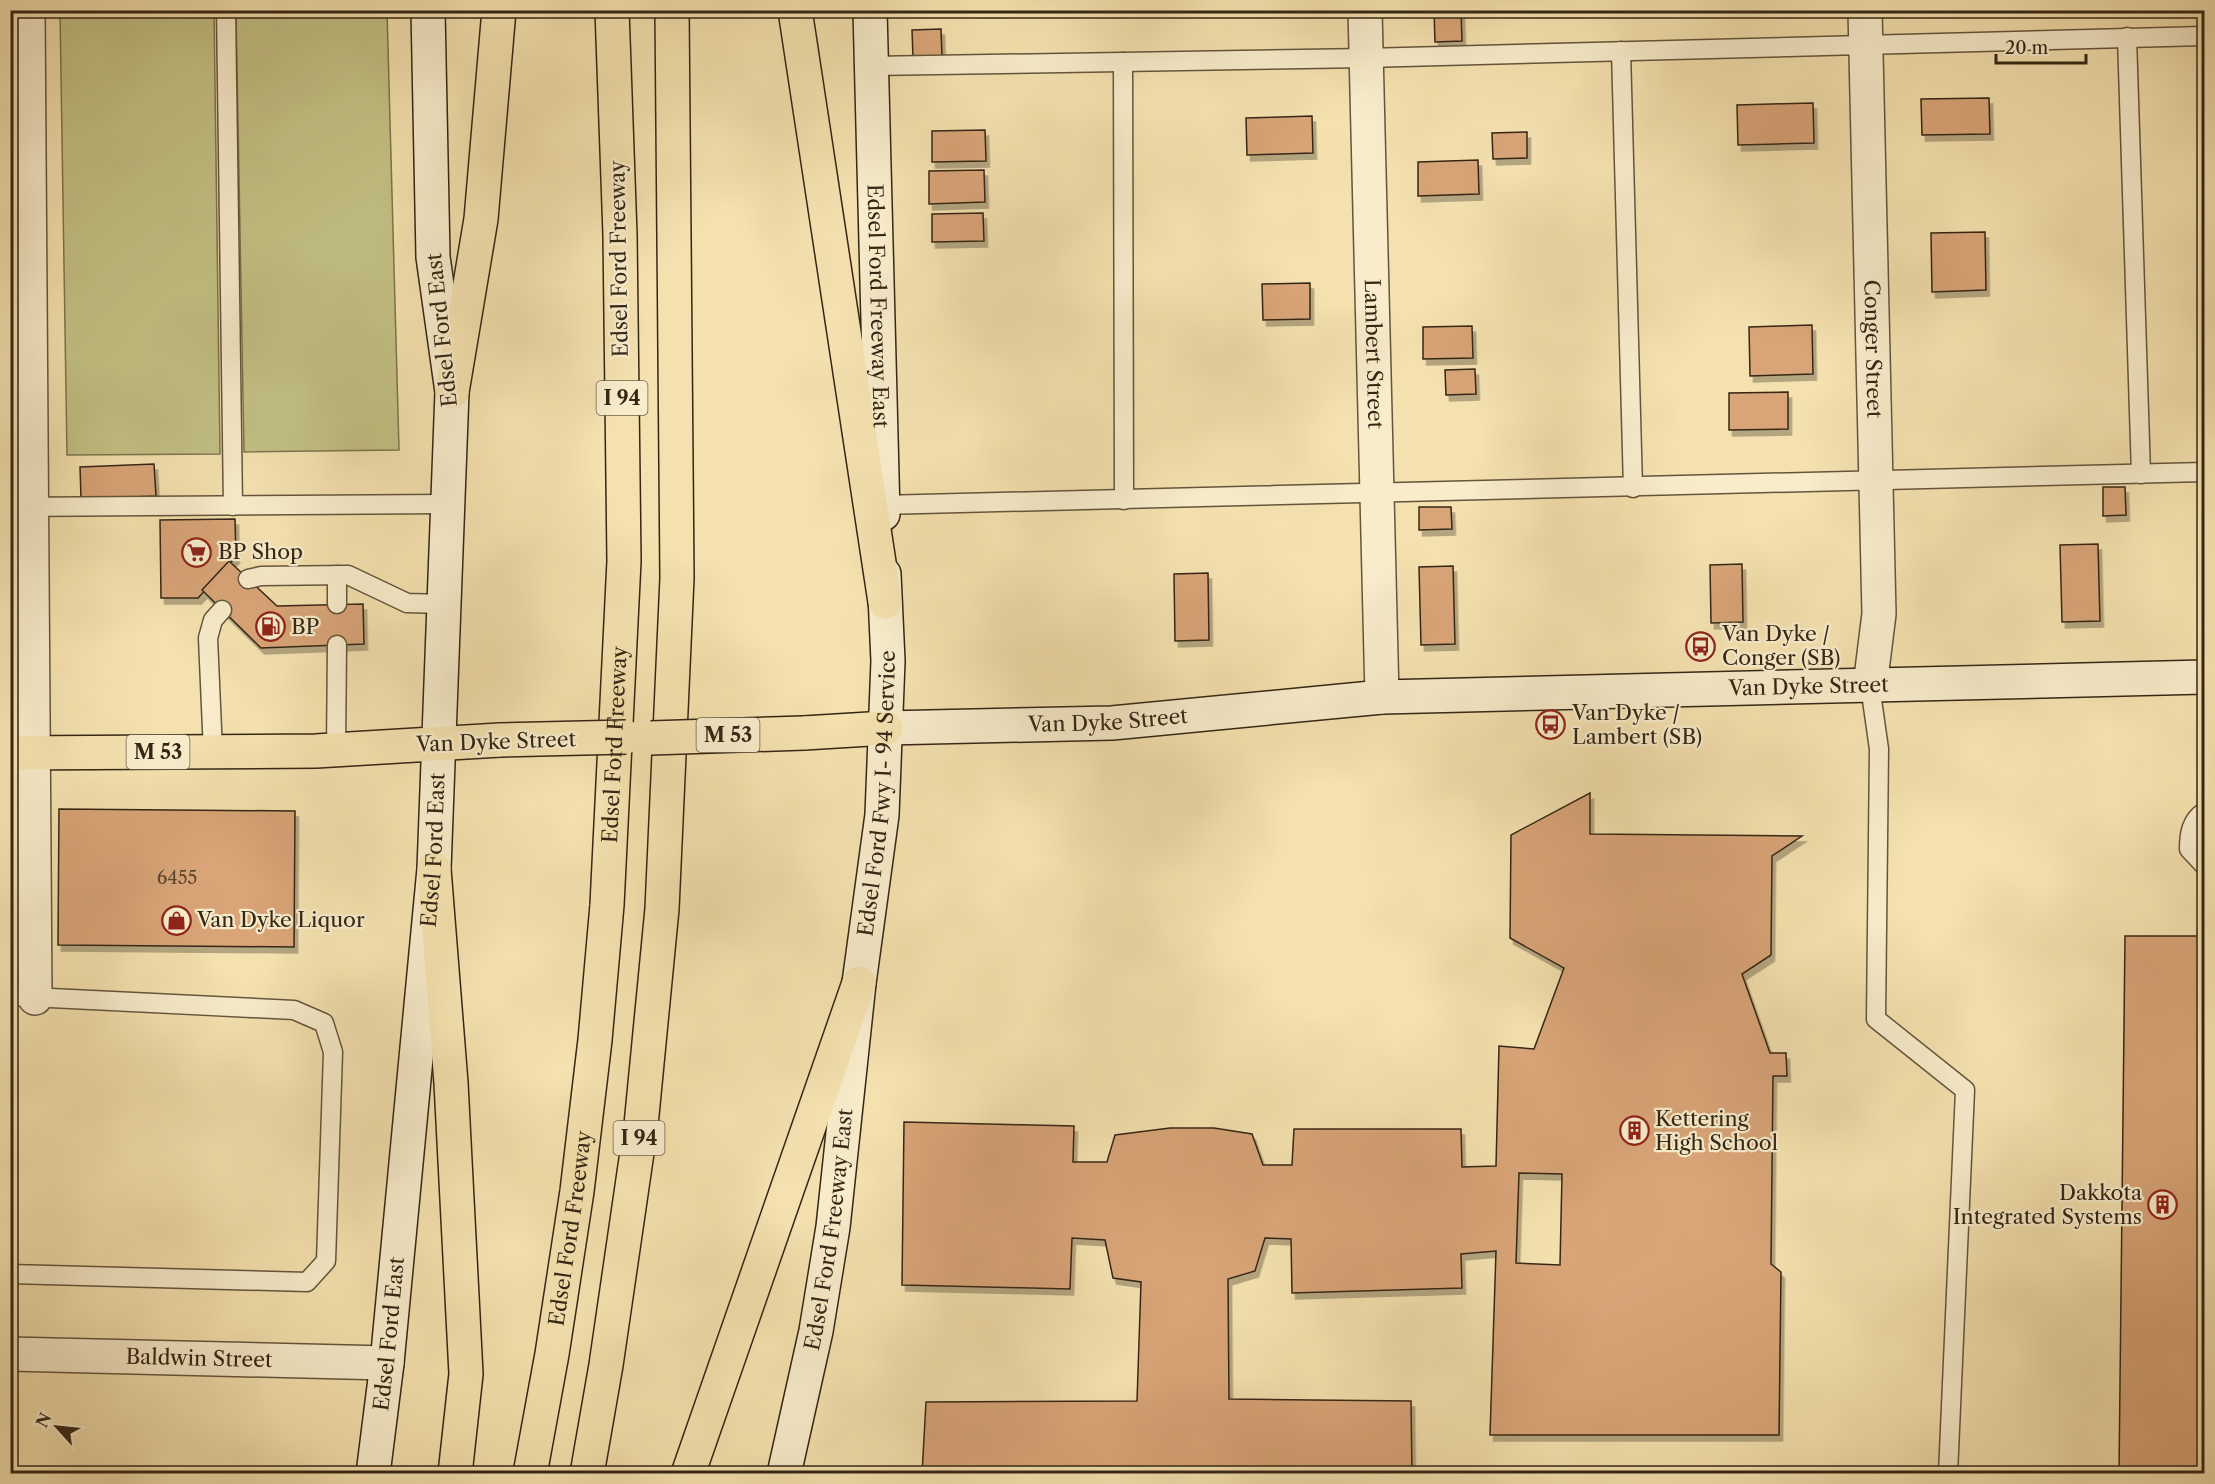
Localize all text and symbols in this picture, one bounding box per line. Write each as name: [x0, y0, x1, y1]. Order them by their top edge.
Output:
scale bar: [1996, 27, 2086, 65]
text: 20 m: [2005, 37, 2049, 59]
street label: Edsel Ford Freeway: [604, 160, 633, 358]
street label: Edsel Ford Freeway East: [862, 184, 894, 429]
street label: Edsel Ford East: [421, 251, 462, 408]
street label: Lambert Street: [1360, 278, 1388, 430]
street label: Conger Street: [1859, 279, 1887, 419]
road number: I 94: [596, 381, 648, 415]
supermarket icon: BP Shop: [181, 536, 213, 568]
place label: BP Shop: [218, 539, 303, 564]
fuel station icon: BP: [254, 611, 286, 643]
place label: BP: [291, 614, 320, 639]
place label: Van Dyke / Conger (SB): [1721, 621, 1840, 670]
bus stop icon: Van Dyke / Conger (SB): [1685, 630, 1717, 662]
street label: Edsel Ford Freeway: [597, 645, 632, 844]
street label: Edsel Ford Fwy I- 94 Service: [853, 650, 900, 938]
street label: Van Dyke Street: [1727, 672, 1889, 701]
place label: Van Dyke / Lambert (SB): [1571, 700, 1702, 749]
street label: Van Dyke Street: [1027, 703, 1189, 737]
bus stop icon: Van Dyke / Lambert (SB): [1535, 709, 1567, 741]
road number: M 53: [696, 718, 760, 752]
street label: Van Dyke Street: [415, 726, 577, 757]
road number: M 53: [126, 735, 190, 769]
street label: Edsel Ford East: [416, 772, 450, 928]
house number: 6455: [157, 867, 197, 889]
shop icon: Van Dyke Liquor: [160, 904, 192, 936]
place label: Van Dyke Liquor: [196, 907, 365, 932]
place label: Kettering High School: [1655, 1106, 1778, 1155]
street label: Edsel Ford Freeway East: [799, 1107, 858, 1353]
building icon: Kettering High School: [1618, 1115, 1650, 1147]
road number: I 94: [614, 1121, 664, 1155]
street label: Edsel Ford Freeway: [543, 1129, 596, 1328]
place label: Dakkota Integrated Systems: [1953, 1180, 2143, 1229]
building icon: Dakkota Integrated Systems: [2147, 1189, 2179, 1221]
street label: Edsel Ford East: [368, 1255, 409, 1412]
street label: Baldwin Street: [125, 1344, 273, 1372]
north arrow: [27, 1397, 87, 1457]
text: N: [32, 1409, 56, 1431]

